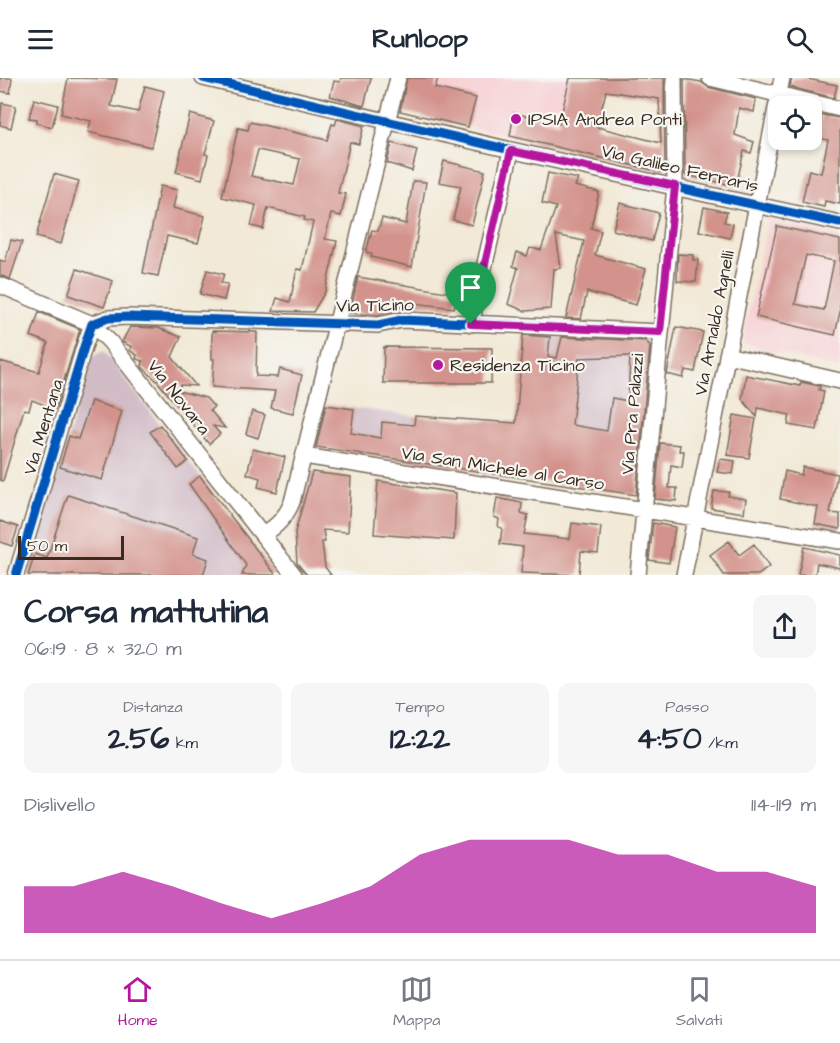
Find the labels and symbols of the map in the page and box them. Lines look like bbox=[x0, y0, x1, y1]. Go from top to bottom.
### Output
place label: IPSIA Andrea Ponti bbox=[528, 107, 682, 132]
marker: IPSIA Andrea Ponti bbox=[509, 112, 523, 126]
street label: Via Galileo Ferraris bbox=[599, 138, 761, 199]
street label: Via Arnaldo Agnelli bbox=[688, 248, 742, 398]
pin bbox=[445, 262, 496, 324]
street label: Via Ticino bbox=[336, 292, 414, 319]
street label: Via Pra Palazzi bbox=[615, 352, 650, 476]
place label: Residenza Ticino bbox=[450, 353, 585, 378]
street label: Via Novara bbox=[141, 354, 216, 440]
marker: Residenza Ticino bbox=[431, 358, 445, 372]
street label: Via Mentana bbox=[17, 376, 70, 478]
street label: Via San Michele al Carso bbox=[400, 440, 606, 497]
scale bar bbox=[18, 533, 124, 561]

